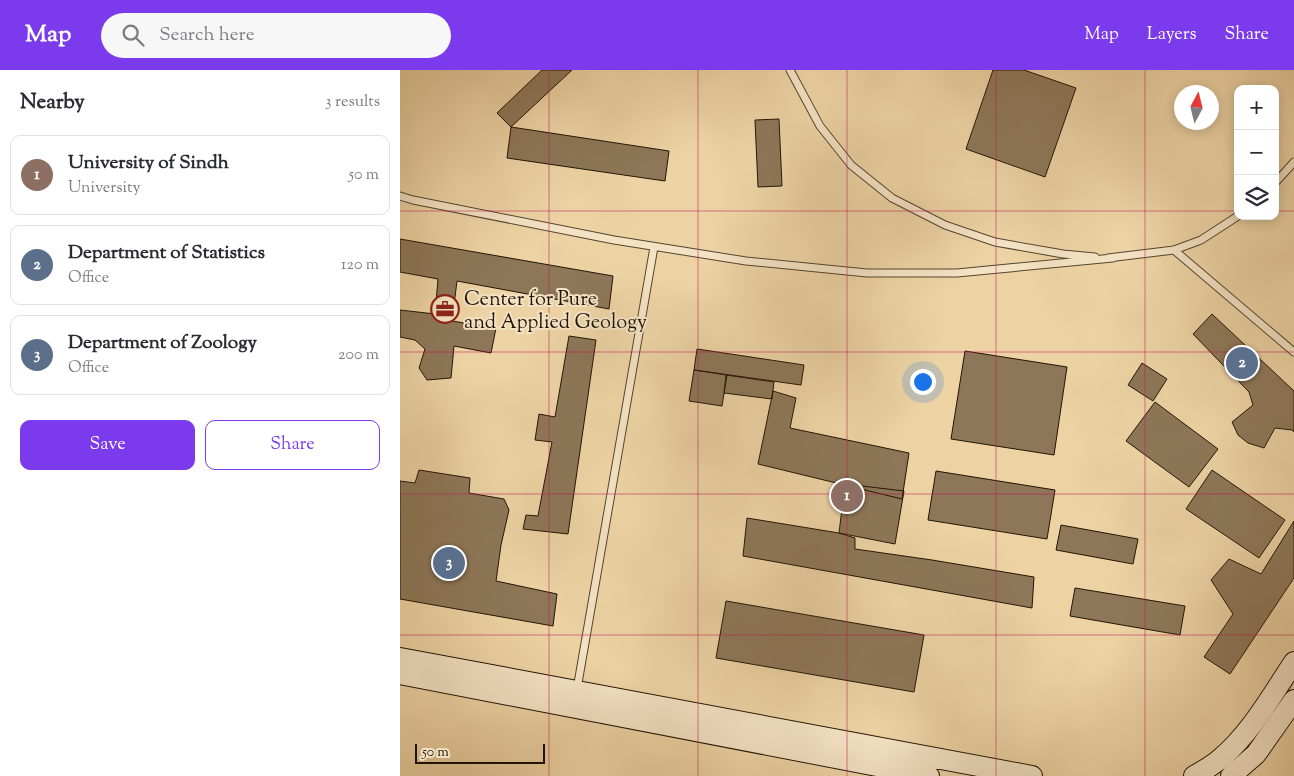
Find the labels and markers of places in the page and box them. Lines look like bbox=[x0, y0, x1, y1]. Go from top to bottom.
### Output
place label: Center for Pure and Applied Geology bbox=[464, 286, 647, 338]
office icon: Center for Pure and Applied Geology bbox=[430, 294, 460, 324]
pin: 2 bbox=[1226, 344, 1258, 382]
pin: 1 bbox=[831, 477, 863, 515]
pin: 3 bbox=[433, 544, 465, 582]

